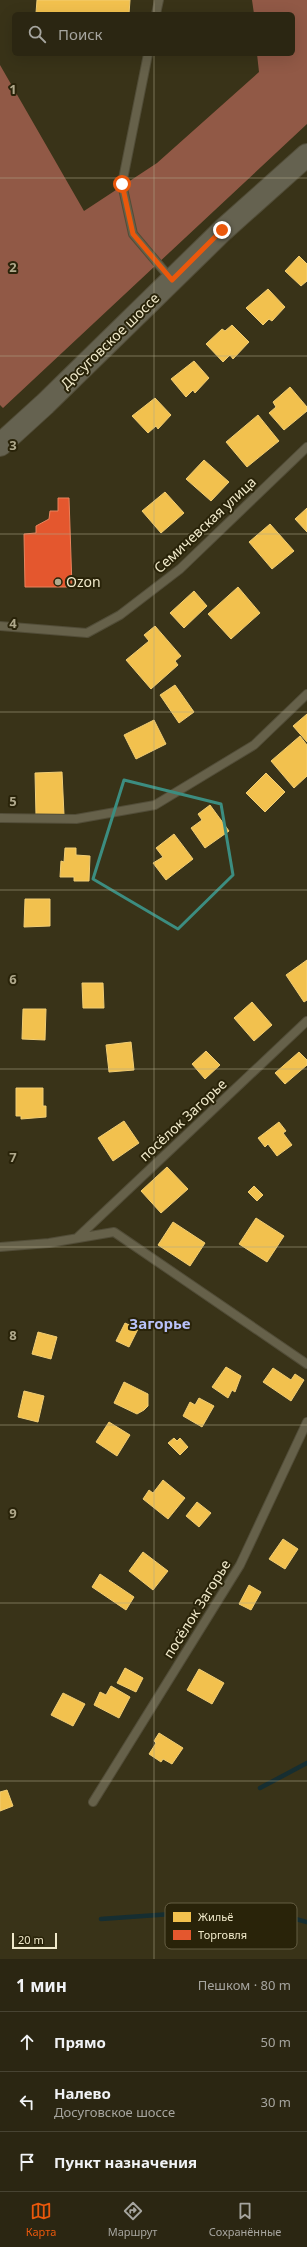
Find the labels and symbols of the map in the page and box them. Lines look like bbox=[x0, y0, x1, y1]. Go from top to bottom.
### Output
text: 1 bbox=[9, 80, 17, 98]
route start bbox=[113, 175, 131, 193]
route end bbox=[213, 221, 231, 239]
text: 2 bbox=[9, 258, 17, 276]
street label: Досуговское шоссе bbox=[56, 288, 163, 393]
text: 3 bbox=[9, 436, 17, 454]
street label: Семичевская улица bbox=[149, 472, 260, 577]
place label: Ozon bbox=[66, 572, 101, 591]
marker: Ozon bbox=[53, 577, 63, 587]
text: 4 bbox=[9, 614, 17, 632]
text: 5 bbox=[9, 792, 17, 810]
text: 6 bbox=[9, 970, 17, 988]
street label: посёлок Загорье bbox=[135, 1074, 231, 1165]
text: 7 bbox=[9, 1148, 17, 1166]
district label: Загорье bbox=[129, 1313, 191, 1333]
text: 8 bbox=[9, 1326, 17, 1344]
text: 9 bbox=[9, 1504, 17, 1522]
street label: посёлок Загорье bbox=[159, 1556, 235, 1662]
legend bbox=[165, 1903, 297, 1949]
text: Жильё bbox=[198, 1909, 233, 1924]
text: Торговля bbox=[198, 1927, 247, 1942]
scale bar bbox=[12, 1931, 57, 1950]

